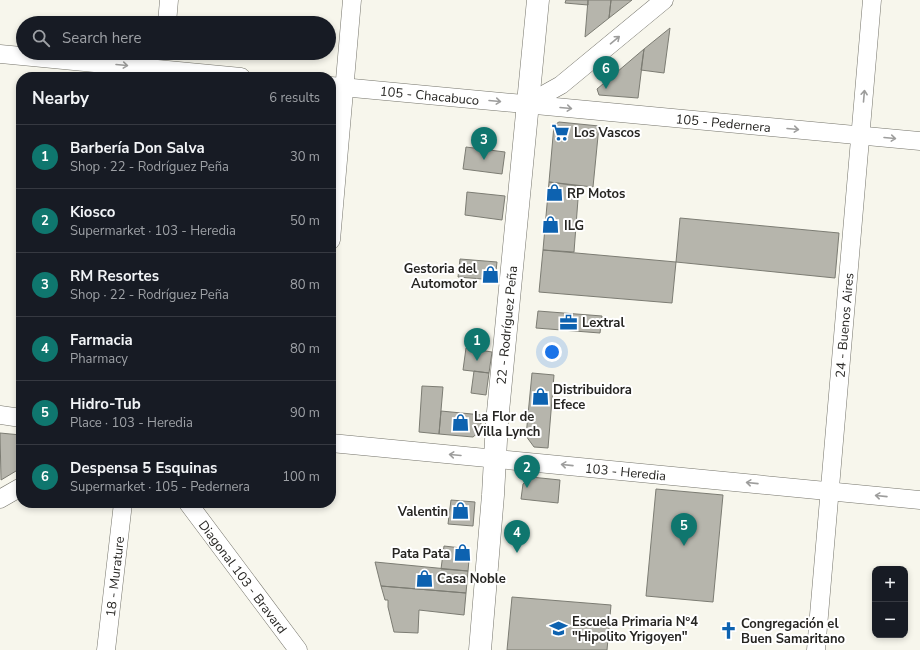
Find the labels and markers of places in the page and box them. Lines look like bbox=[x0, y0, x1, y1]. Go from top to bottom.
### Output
pin: 6 bbox=[593, 56, 619, 89]
supermarket icon: Los Vascos bbox=[551, 122, 571, 142]
place label: Los Vascos bbox=[574, 124, 640, 142]
pin: 3 bbox=[471, 127, 497, 160]
shop icon: RP Motos bbox=[544, 183, 564, 203]
place label: RP Motos bbox=[567, 185, 625, 203]
shop icon: ILG bbox=[541, 215, 561, 235]
place label: ILG bbox=[564, 217, 584, 235]
place label: Gestoria del Automotor bbox=[404, 260, 478, 293]
shop icon: Gestoria del Automotor bbox=[480, 265, 500, 285]
office icon: Lextral bbox=[559, 312, 579, 332]
place label: Lextral bbox=[582, 314, 625, 332]
pin: 1 bbox=[464, 328, 490, 361]
place label: Distribuidora Efece bbox=[553, 381, 632, 414]
shop icon: Distribuidora Efece bbox=[530, 386, 550, 406]
place label: La Flor de Villa Lynch bbox=[473, 408, 540, 441]
shop icon: La Flor de Villa Lynch bbox=[451, 413, 471, 433]
pin: 2 bbox=[514, 455, 540, 488]
shop icon: Valentin bbox=[451, 501, 471, 521]
place label: Valentin bbox=[397, 503, 448, 521]
pin: 5 bbox=[671, 513, 697, 546]
pin: 4 bbox=[504, 520, 530, 553]
shop icon: Pata Pata bbox=[453, 543, 473, 563]
place label: Pata Pata bbox=[392, 545, 450, 563]
shop icon: Casa Noble bbox=[414, 568, 434, 588]
place label: Casa Noble bbox=[437, 570, 506, 588]
place label: Escuela Primaria Nº4 "Hipolito Yrigoyen" bbox=[572, 613, 698, 646]
place label: Congregación el Buen Samaritano bbox=[741, 615, 845, 648]
school or university icon: Escuela Primaria Nº4 "Hipolito Yrigoyen" bbox=[549, 618, 569, 638]
church icon: Congregación el Buen Samaritano bbox=[718, 620, 738, 640]

